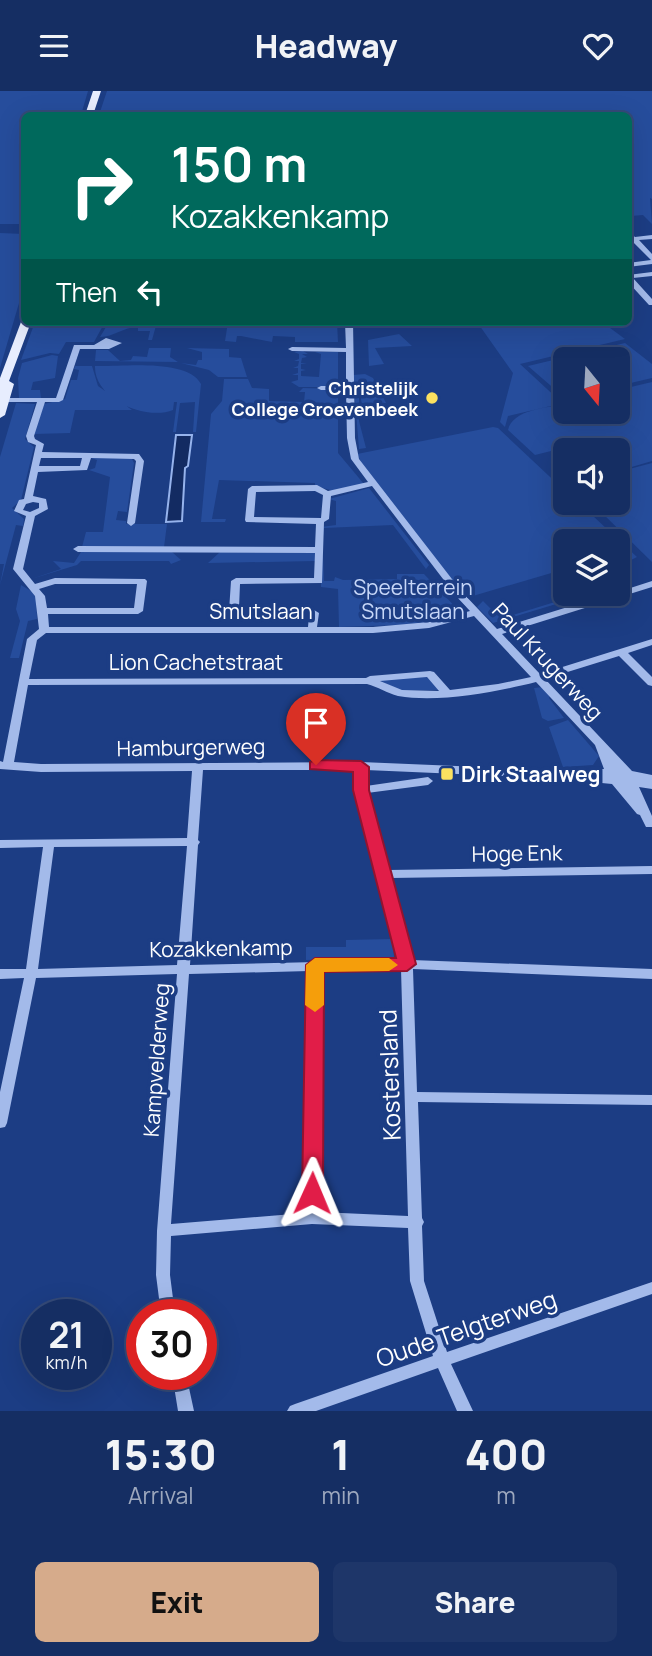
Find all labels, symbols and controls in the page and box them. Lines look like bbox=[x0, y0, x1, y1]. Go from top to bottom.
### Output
text: Headway bbox=[255, 24, 397, 68]
icon: menu bbox=[35, 27, 73, 65]
icon: heart bbox=[579, 27, 617, 65]
text: 150 m bbox=[171, 130, 307, 197]
icon: right bbox=[56, 140, 147, 231]
text: Kozakkenkamp bbox=[171, 194, 389, 238]
icon: left bbox=[131, 273, 169, 311]
text: Then bbox=[56, 274, 117, 310]
north arrow bbox=[553, 347, 630, 423]
map controls bbox=[553, 347, 630, 606]
place label: Christelijk College Groevenbeek bbox=[231, 376, 419, 421]
marker: Christelijk College Groevenbeek bbox=[424, 390, 440, 406]
button: sound bbox=[553, 438, 630, 515]
button: layers bbox=[553, 529, 630, 606]
park label: Speelterrein Smutslaan bbox=[353, 573, 473, 625]
street label: Paul Krugerweg bbox=[486, 596, 610, 726]
street label: Smutslaan bbox=[209, 597, 313, 625]
street label: Lion Cachetstraat bbox=[109, 648, 283, 676]
pin bbox=[286, 693, 346, 765]
icon: arrive bbox=[297, 704, 335, 742]
street label: Hamburgerweg bbox=[116, 732, 266, 762]
place label: Dirk Staalweg bbox=[461, 760, 600, 788]
marker: Dirk Staalweg bbox=[439, 766, 455, 782]
street label: Hoge Enk bbox=[471, 838, 563, 868]
street label: Kozakkenkamp bbox=[149, 933, 293, 963]
street label: Kampvelderweg bbox=[137, 982, 175, 1138]
street label: Kostersland bbox=[370, 1009, 408, 1141]
position arrow bbox=[275, 1156, 349, 1230]
street label: Oude Telgterweg bbox=[371, 1282, 561, 1374]
speed limit sign: 30 bbox=[126, 1299, 217, 1390]
text: 21 bbox=[48, 1311, 85, 1359]
text: km/h bbox=[46, 1350, 87, 1374]
text: 15:30 bbox=[105, 1425, 217, 1483]
text: 1 bbox=[331, 1425, 350, 1483]
text: 400 bbox=[465, 1425, 547, 1483]
text: Arrival bbox=[128, 1479, 194, 1511]
text: min bbox=[321, 1479, 360, 1511]
text: m bbox=[496, 1479, 516, 1511]
button: Exit bbox=[35, 1562, 319, 1642]
button: Share bbox=[333, 1562, 617, 1642]

